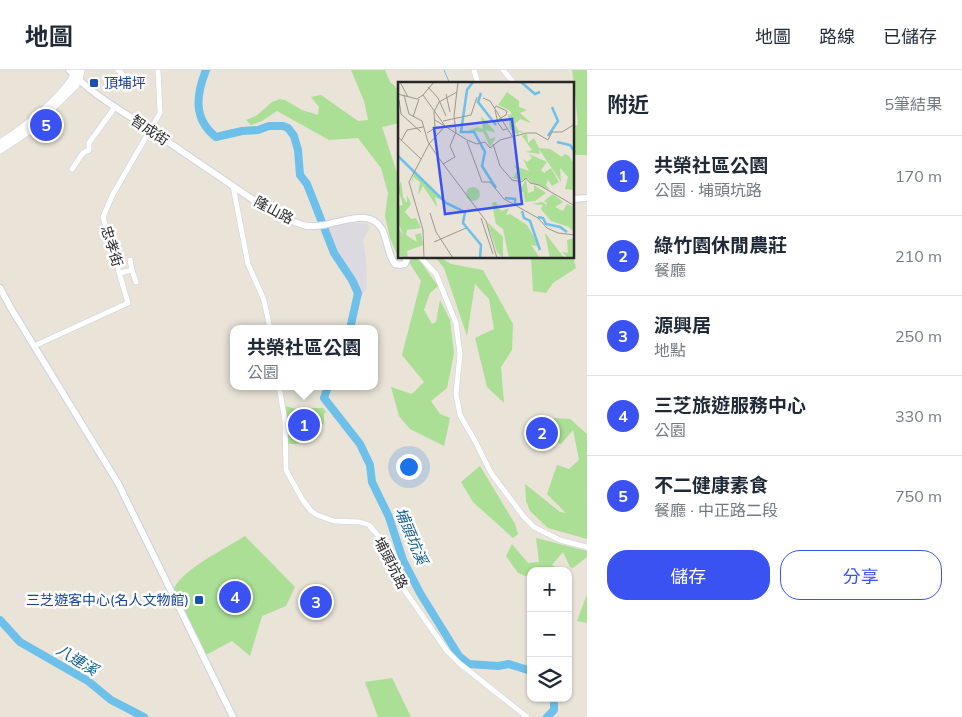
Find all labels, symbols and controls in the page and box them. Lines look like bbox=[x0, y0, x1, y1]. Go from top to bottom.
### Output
text: 地圖 bbox=[25, 21, 73, 51]
text: 地圖 bbox=[755, 25, 791, 48]
text: 路線 bbox=[819, 25, 855, 48]
text: 已儲存 bbox=[883, 25, 937, 48]
place label: 頂埔坪 bbox=[104, 74, 146, 92]
marker: 頂埔坪 bbox=[88, 77, 100, 89]
inset map bbox=[398, 82, 574, 259]
text: 附近 bbox=[607, 91, 649, 117]
text: 5筆結果 bbox=[884, 94, 942, 114]
pin: 5 bbox=[30, 106, 62, 144]
street label: 智成街 bbox=[128, 111, 172, 149]
text: 共榮社區公園 bbox=[654, 153, 768, 177]
text: 1 bbox=[618, 166, 628, 186]
text: 170 m bbox=[895, 166, 942, 186]
text: 公園 · 埔頭坑路 bbox=[654, 180, 762, 200]
street label: 隆山路 bbox=[251, 192, 297, 228]
street label: 忠孝街 bbox=[97, 223, 127, 269]
text: 綠竹園休閒農莊 bbox=[654, 233, 787, 257]
text: 2 bbox=[618, 246, 628, 266]
text: 210 m bbox=[895, 246, 942, 266]
text: 餐廳 bbox=[654, 260, 686, 280]
text: 源興居 bbox=[654, 313, 711, 337]
popup bbox=[230, 325, 378, 390]
text: 3 bbox=[618, 326, 628, 346]
text: 250 m bbox=[895, 326, 942, 346]
text: 共榮社區公園 bbox=[247, 335, 361, 359]
text: 地點 bbox=[654, 340, 686, 360]
text: 公園 bbox=[247, 362, 279, 382]
text: 三芝旅遊服務中心 bbox=[654, 393, 806, 417]
pin: 1 bbox=[288, 406, 320, 444]
text: 4 bbox=[618, 406, 628, 426]
text: 330 m bbox=[895, 406, 942, 426]
pin: 2 bbox=[526, 414, 558, 452]
text: 公園 bbox=[654, 420, 686, 440]
your location bbox=[396, 454, 422, 480]
text: 不二健康素食 bbox=[654, 473, 768, 497]
text: 5 bbox=[618, 486, 628, 506]
text: 750 m bbox=[895, 486, 942, 506]
text: 餐廳 · 中正路二段 bbox=[654, 500, 778, 520]
water label: 埔頭坑溪 bbox=[391, 504, 433, 569]
street label: 埔頭坑路 bbox=[370, 534, 412, 592]
button: 儲存 bbox=[607, 550, 770, 600]
button: 分享 bbox=[780, 550, 942, 600]
map controls bbox=[527, 567, 572, 702]
button: + bbox=[527, 567, 572, 612]
pin: 4 bbox=[219, 578, 251, 616]
pin: 3 bbox=[300, 583, 332, 621]
place label: 三芝遊客中心(名人文物館) bbox=[26, 591, 189, 609]
marker: 三芝遊客中心(名人文物館) bbox=[193, 594, 205, 606]
button: − bbox=[527, 612, 572, 657]
water label: 八連溪 bbox=[53, 640, 103, 680]
button: layers bbox=[527, 657, 572, 702]

